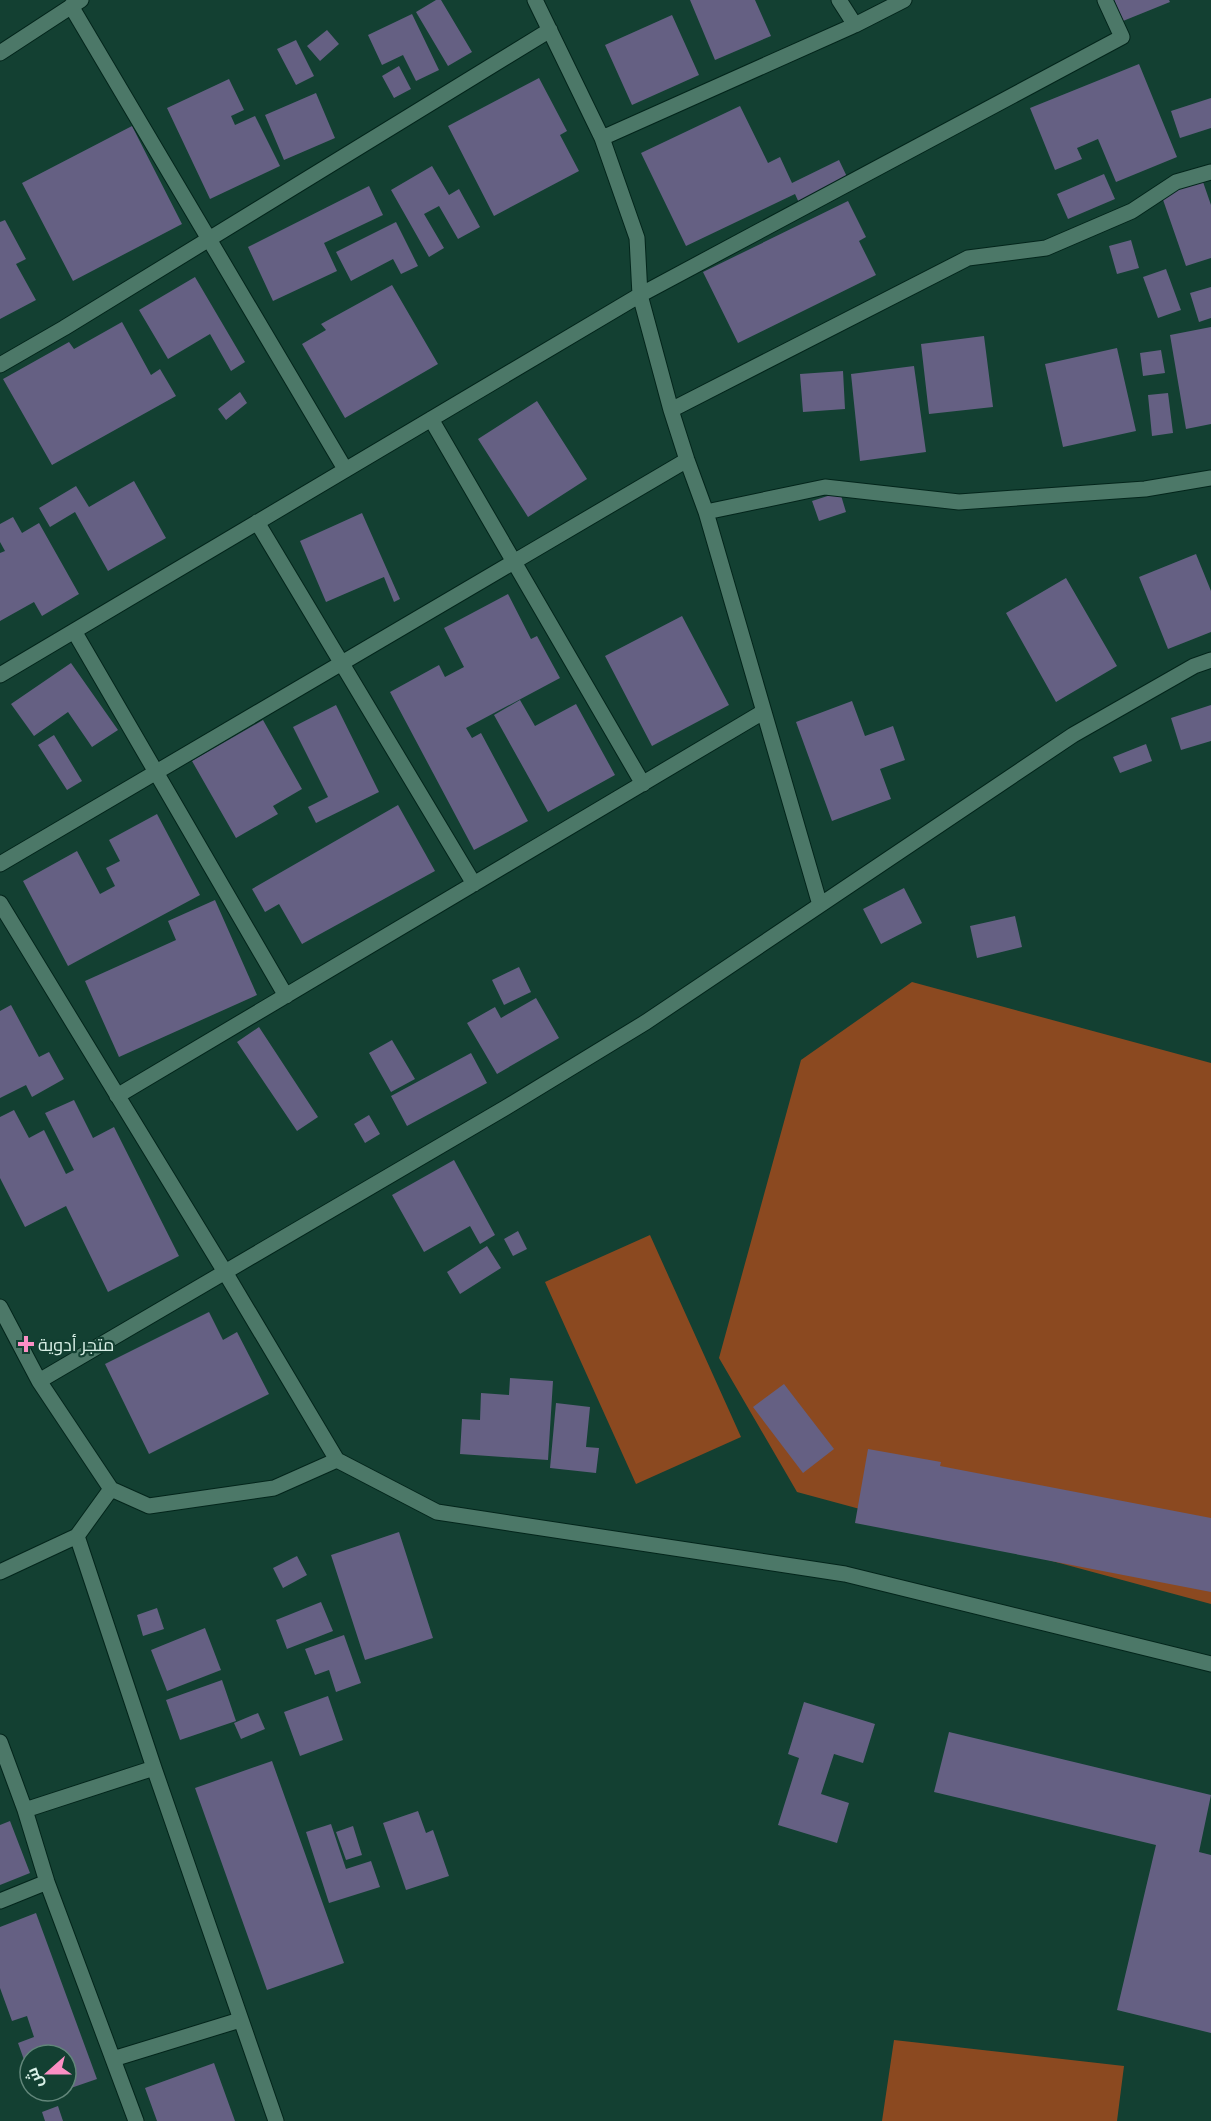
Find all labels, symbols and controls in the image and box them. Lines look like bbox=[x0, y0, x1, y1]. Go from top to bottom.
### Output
place label: متجر أدوية bbox=[38, 1332, 114, 1356]
marker: متجر أدوية bbox=[19, 1337, 33, 1351]
north arrow bbox=[18, 2043, 78, 2103]
text: ش bbox=[20, 2065, 48, 2092]

